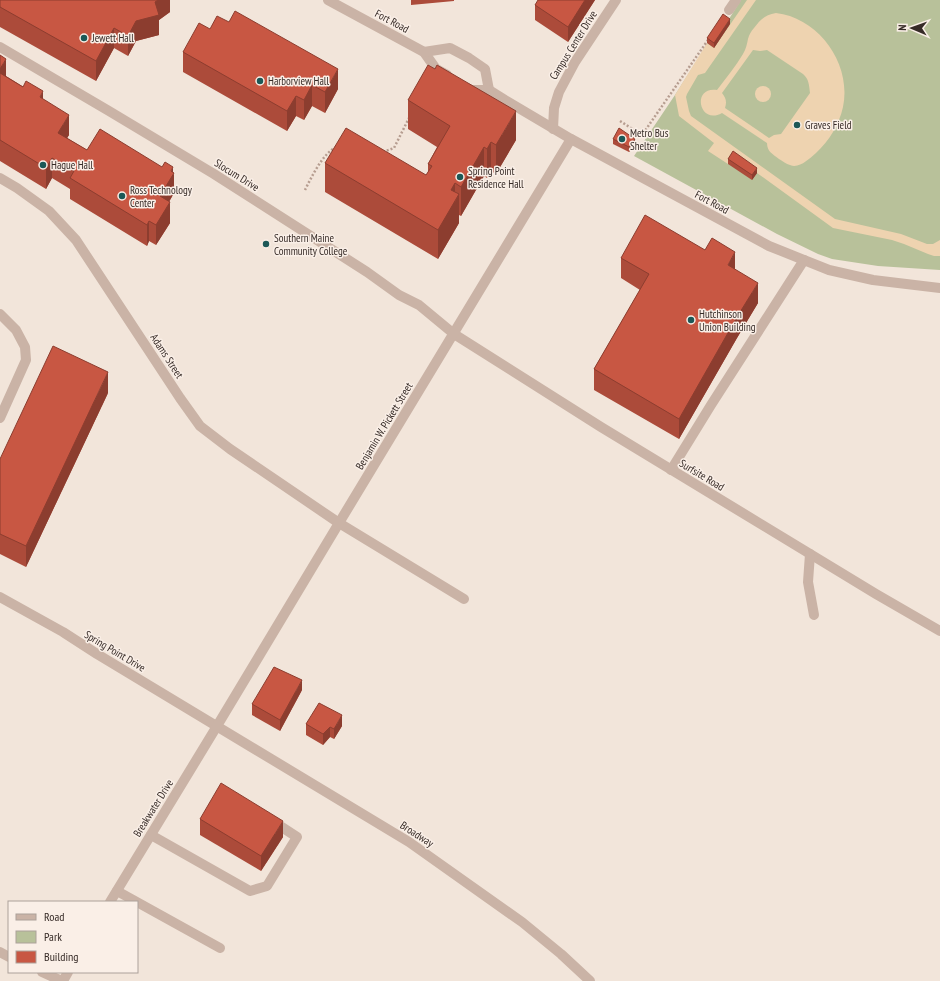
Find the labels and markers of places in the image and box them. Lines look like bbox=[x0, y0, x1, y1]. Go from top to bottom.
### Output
place label: Jewett Hall bbox=[91, 31, 134, 45]
marker: Jewett Hall bbox=[79, 33, 89, 43]
place label: Harborview Hall bbox=[268, 74, 329, 88]
marker: Harborview Hall bbox=[255, 76, 265, 86]
place label: Graves Field bbox=[805, 118, 852, 132]
marker: Graves Field bbox=[792, 120, 802, 130]
place label: Metro Bus Shelter bbox=[630, 126, 669, 153]
marker: Metro Bus Shelter bbox=[617, 134, 627, 144]
place label: Hague Hall bbox=[51, 158, 94, 172]
marker: Hague Hall bbox=[38, 160, 48, 170]
place label: Spring Point Residence Hall bbox=[468, 164, 524, 191]
marker: Spring Point Residence Hall bbox=[455, 172, 465, 182]
place label: Ross Technology Center bbox=[130, 183, 193, 210]
marker: Ross Technology Center bbox=[117, 191, 127, 201]
place label: Southern Maine Community College bbox=[274, 231, 348, 258]
marker: Southern Maine Community College bbox=[261, 239, 271, 249]
place label: Hutchinson Union Building bbox=[699, 307, 756, 334]
marker: Hutchinson Union Building bbox=[686, 315, 696, 325]

